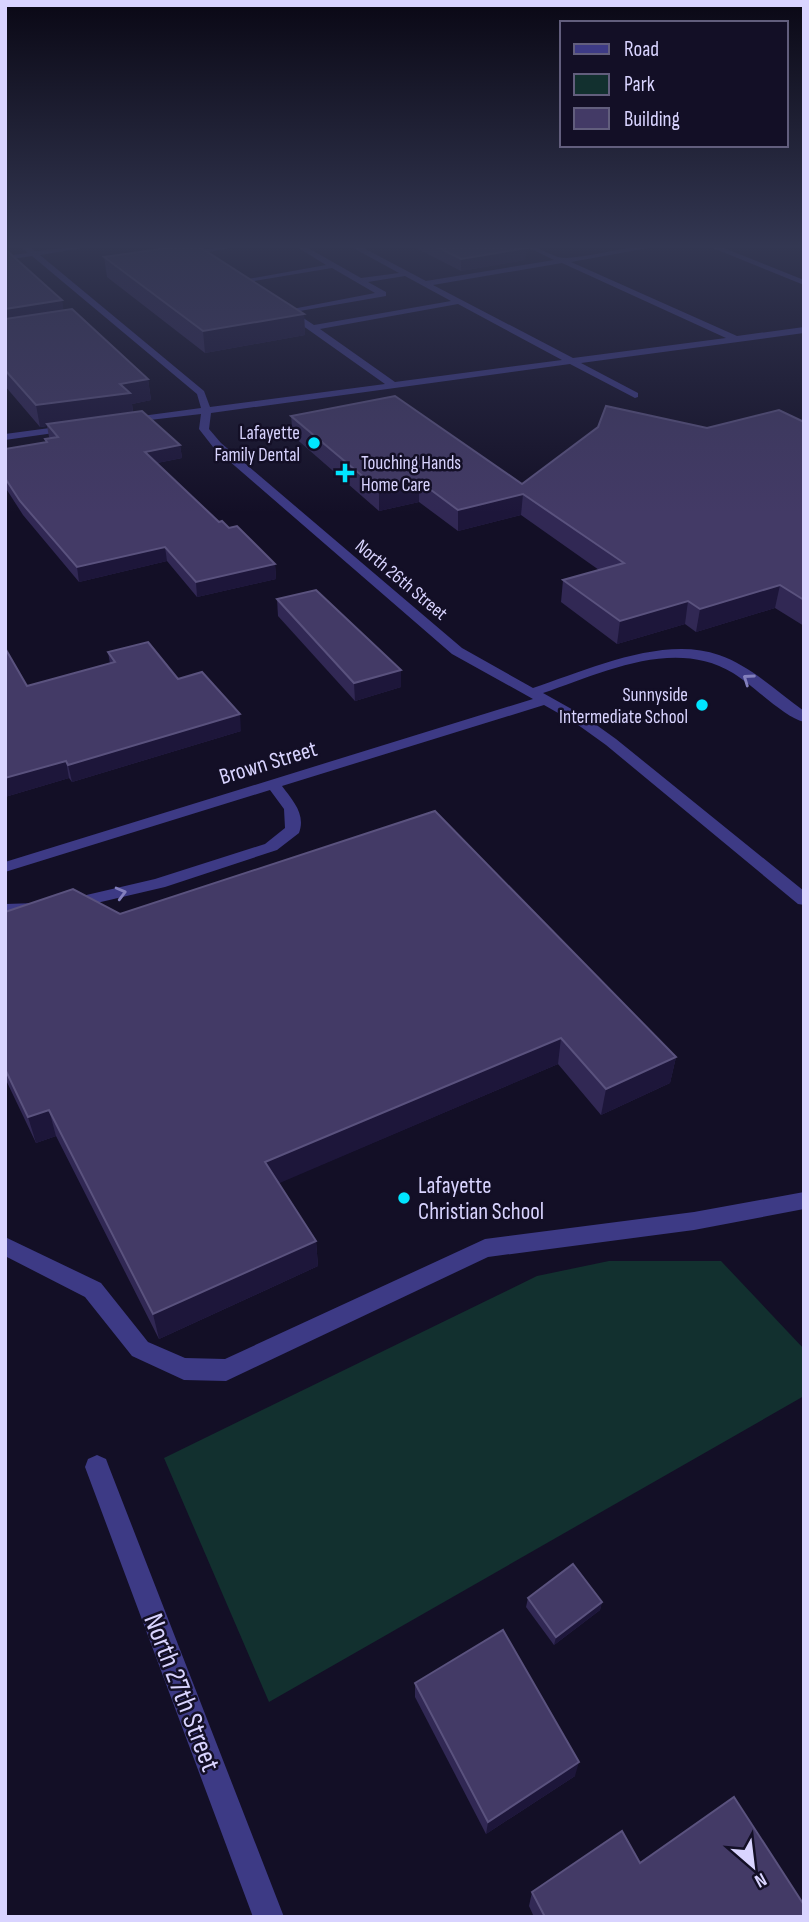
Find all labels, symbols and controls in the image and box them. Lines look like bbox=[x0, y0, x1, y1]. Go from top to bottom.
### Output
legend bbox=[560, 21, 788, 147]
text: Road bbox=[624, 37, 659, 62]
text: Park bbox=[624, 72, 655, 97]
text: Building bbox=[624, 107, 680, 132]
place label: Lafayette Family Dental bbox=[214, 422, 300, 467]
marker: Lafayette Family Dental bbox=[306, 435, 322, 451]
place label: Touching Hands Home Care bbox=[361, 452, 461, 497]
marker: Touching Hands Home Care bbox=[335, 463, 355, 483]
street label: North 26th Street bbox=[350, 535, 452, 626]
one-way arrow bbox=[743, 674, 756, 687]
place label: Sunnyside Intermediate School bbox=[559, 684, 688, 729]
marker: Sunnyside Intermediate School bbox=[694, 697, 710, 713]
street label: Brown Street bbox=[216, 735, 321, 791]
one-way arrow bbox=[115, 887, 127, 901]
place label: Lafayette Christian School bbox=[418, 1172, 544, 1226]
marker: Lafayette Christian School bbox=[396, 1190, 412, 1206]
street label: North 27th Street bbox=[136, 1609, 227, 1776]
north arrow bbox=[718, 1831, 788, 1901]
text: N bbox=[750, 1867, 770, 1892]

